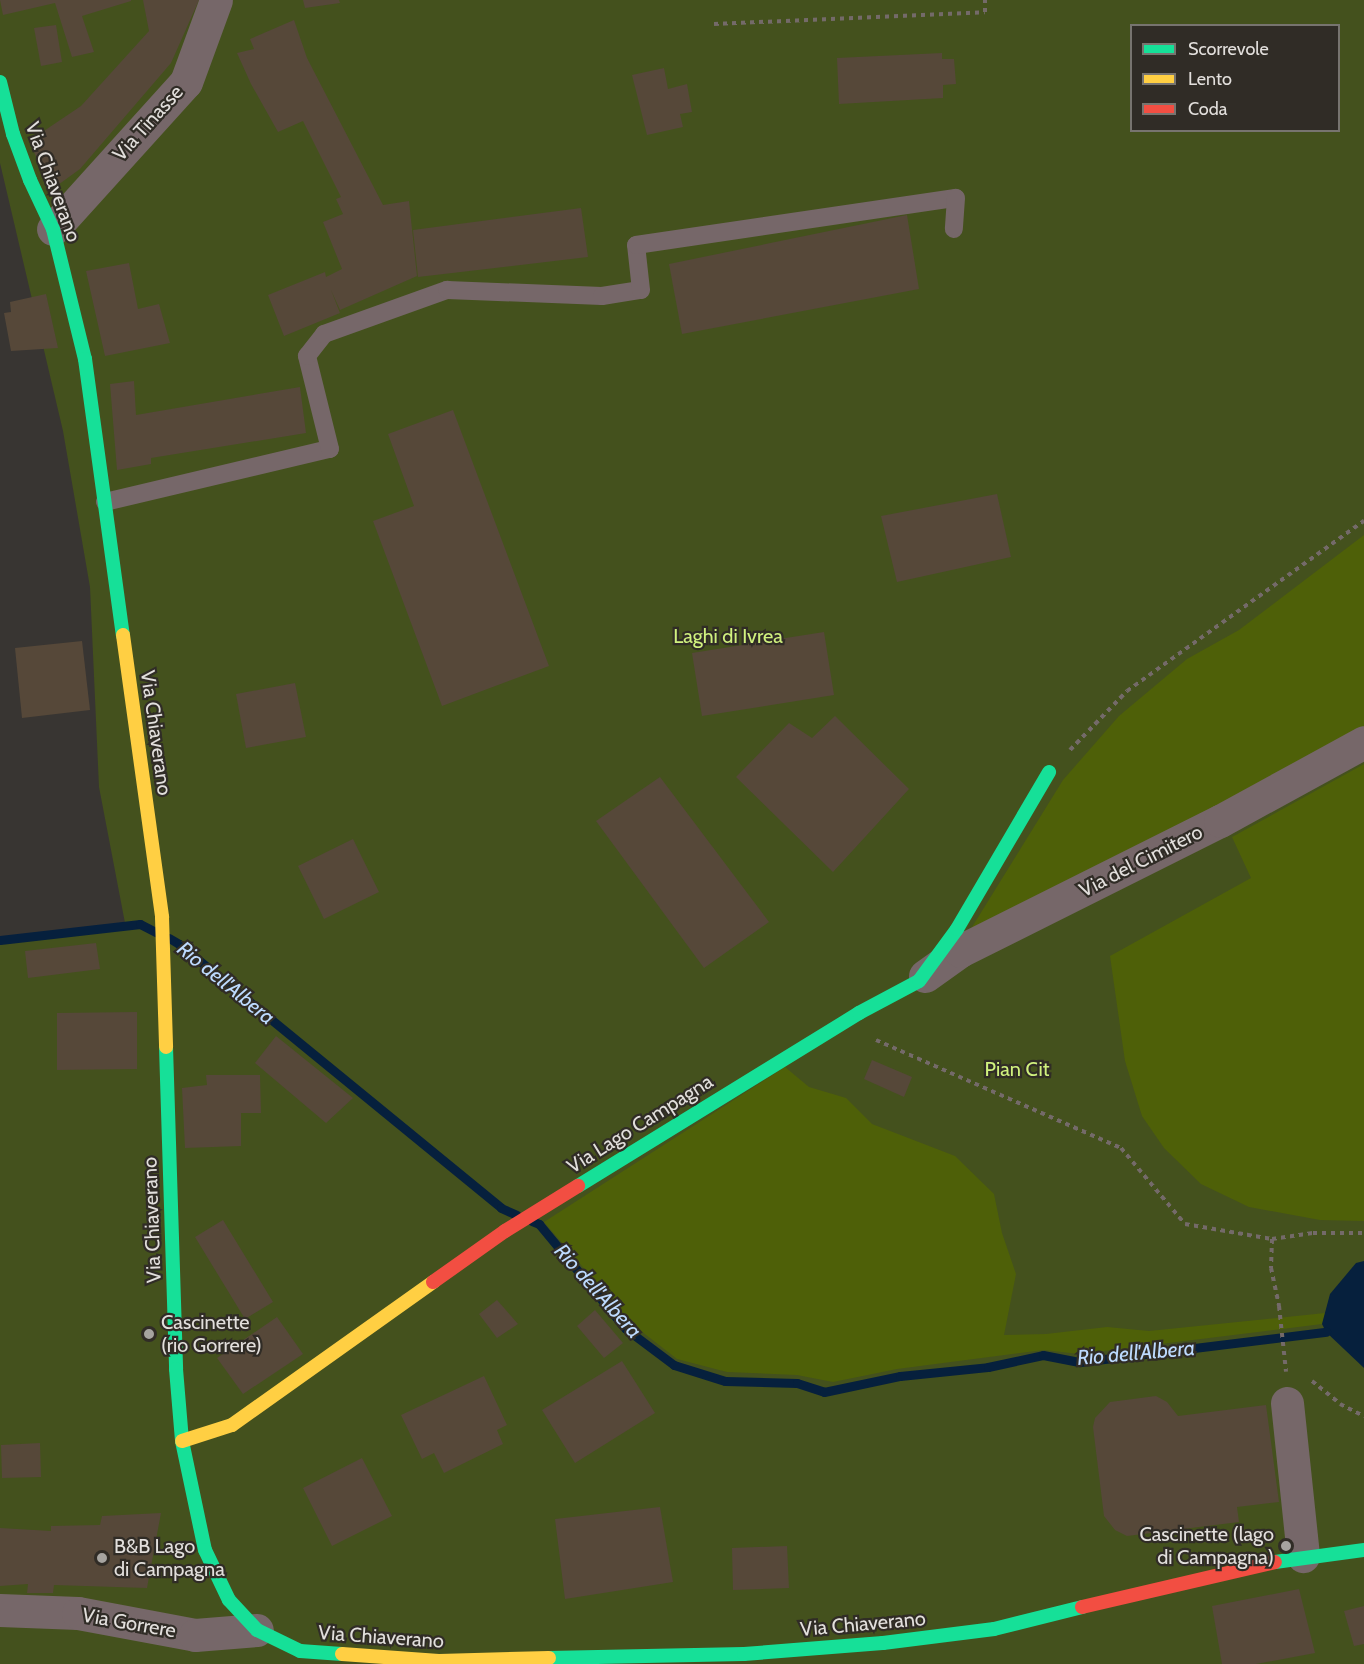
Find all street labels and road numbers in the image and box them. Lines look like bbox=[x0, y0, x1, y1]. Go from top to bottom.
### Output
street label: Via Tinasse bbox=[108, 80, 188, 166]
street label: Via Chiaverano bbox=[20, 119, 86, 245]
street label: Via Chiaverano bbox=[135, 669, 177, 797]
street label: Via del Cimitero bbox=[1075, 820, 1207, 902]
street label: Via Lago Campagna bbox=[563, 1069, 717, 1179]
street label: Via Chiaverano bbox=[138, 1157, 166, 1283]
street label: Via Gorrere bbox=[80, 1603, 178, 1643]
street label: Via Chiaverano bbox=[799, 1607, 927, 1641]
street label: Via Chiaverano bbox=[317, 1621, 445, 1653]

